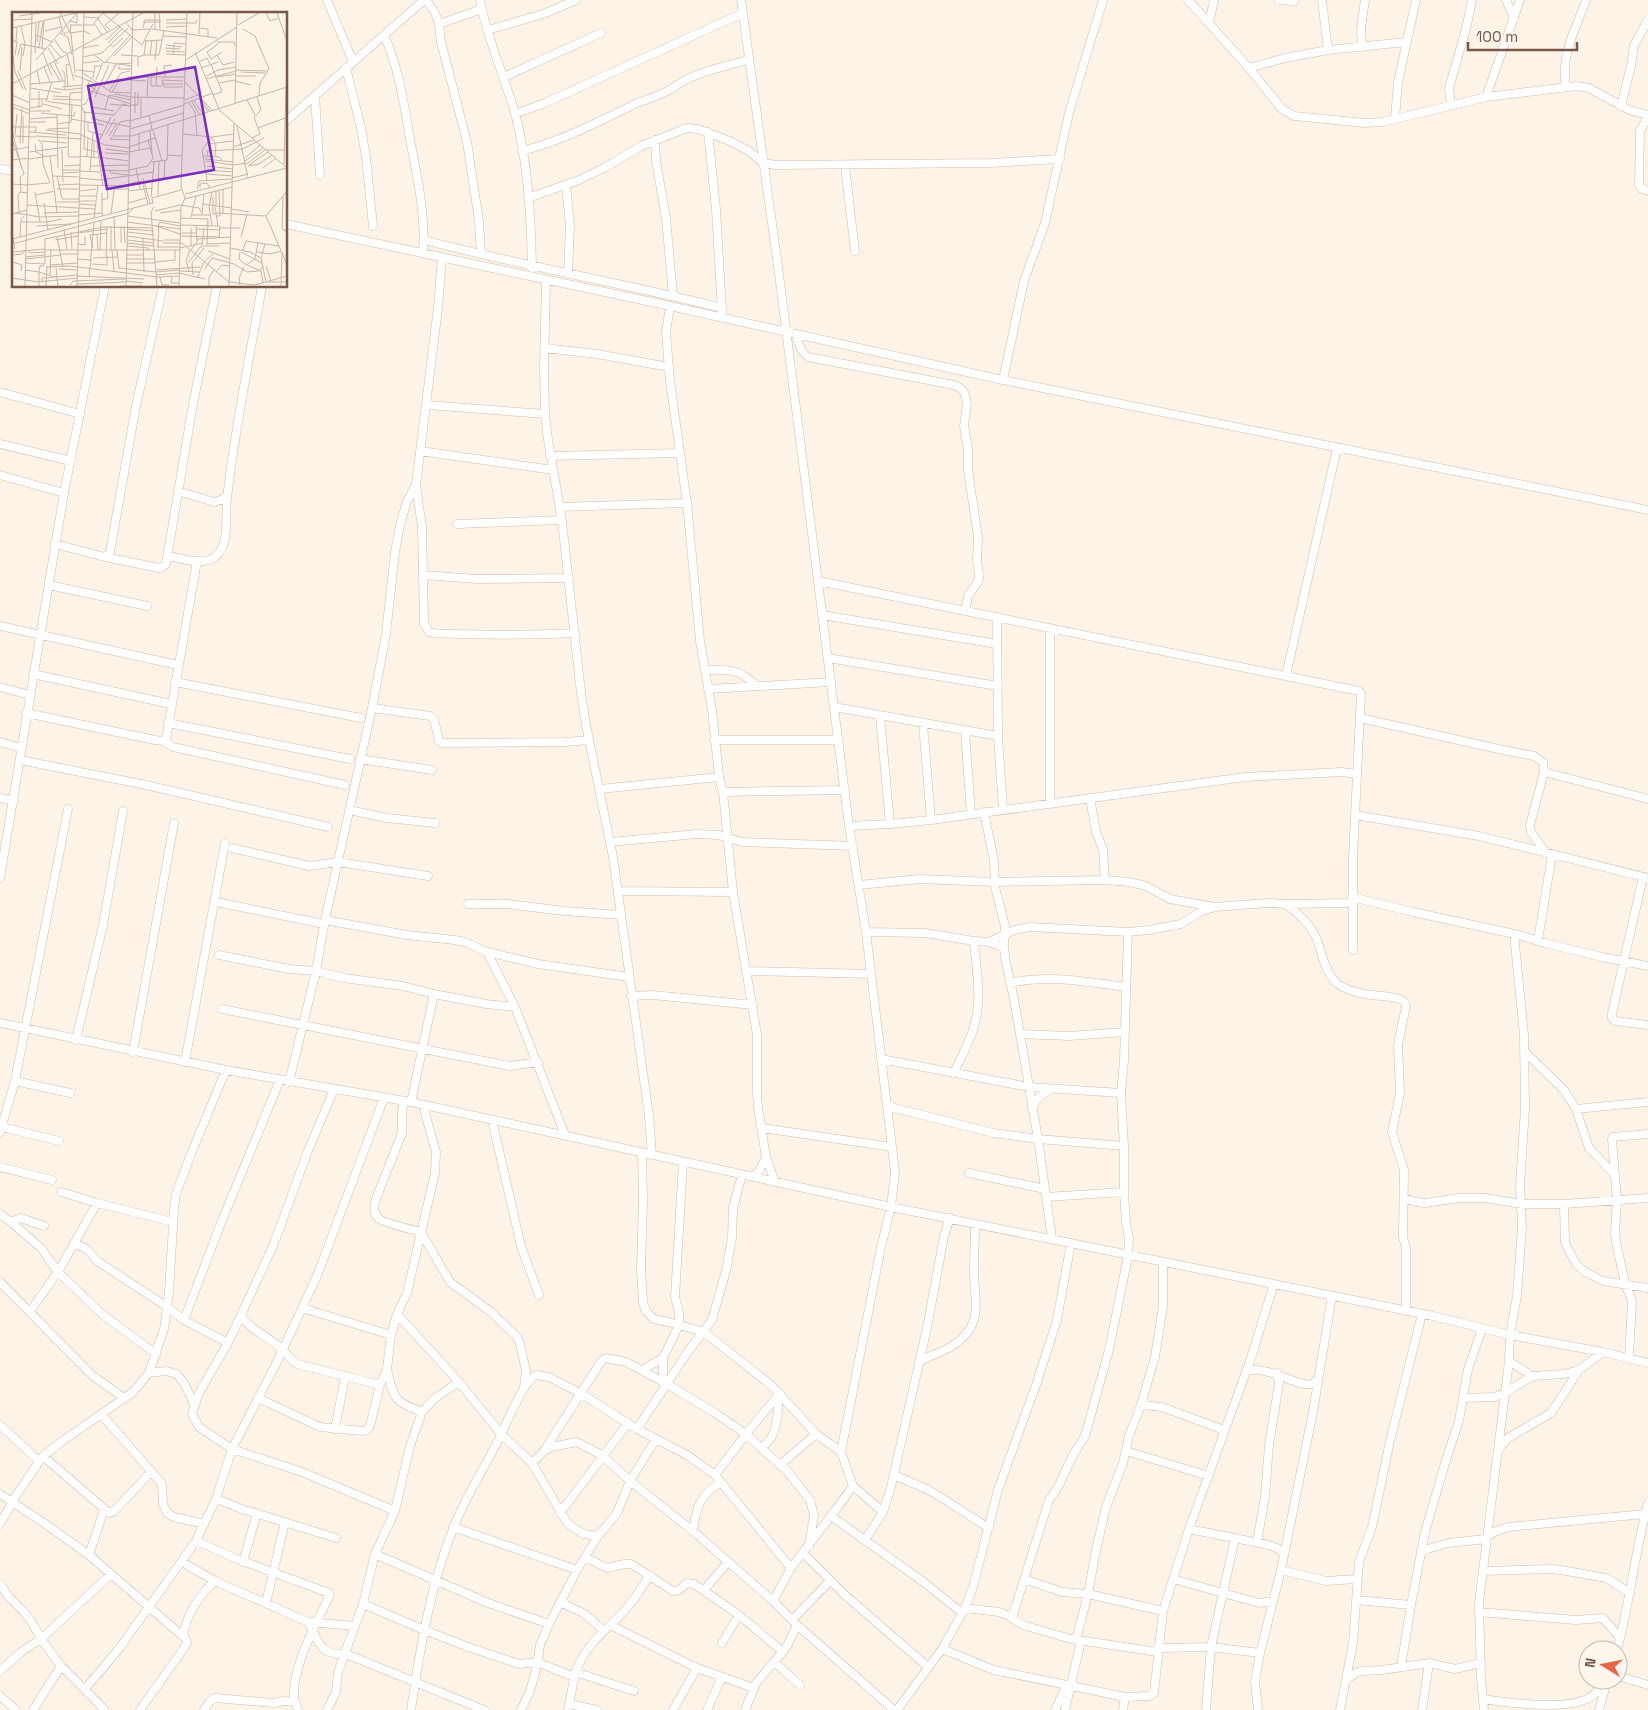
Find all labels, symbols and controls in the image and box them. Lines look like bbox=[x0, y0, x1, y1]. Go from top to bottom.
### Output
inset map bbox=[12, 12, 288, 288]
scale bar bbox=[1468, 20, 1577, 52]
text: 100 m bbox=[1476, 27, 1518, 46]
north arrow bbox=[1578, 1640, 1628, 1690]
text: N bbox=[1581, 1657, 1600, 1669]

